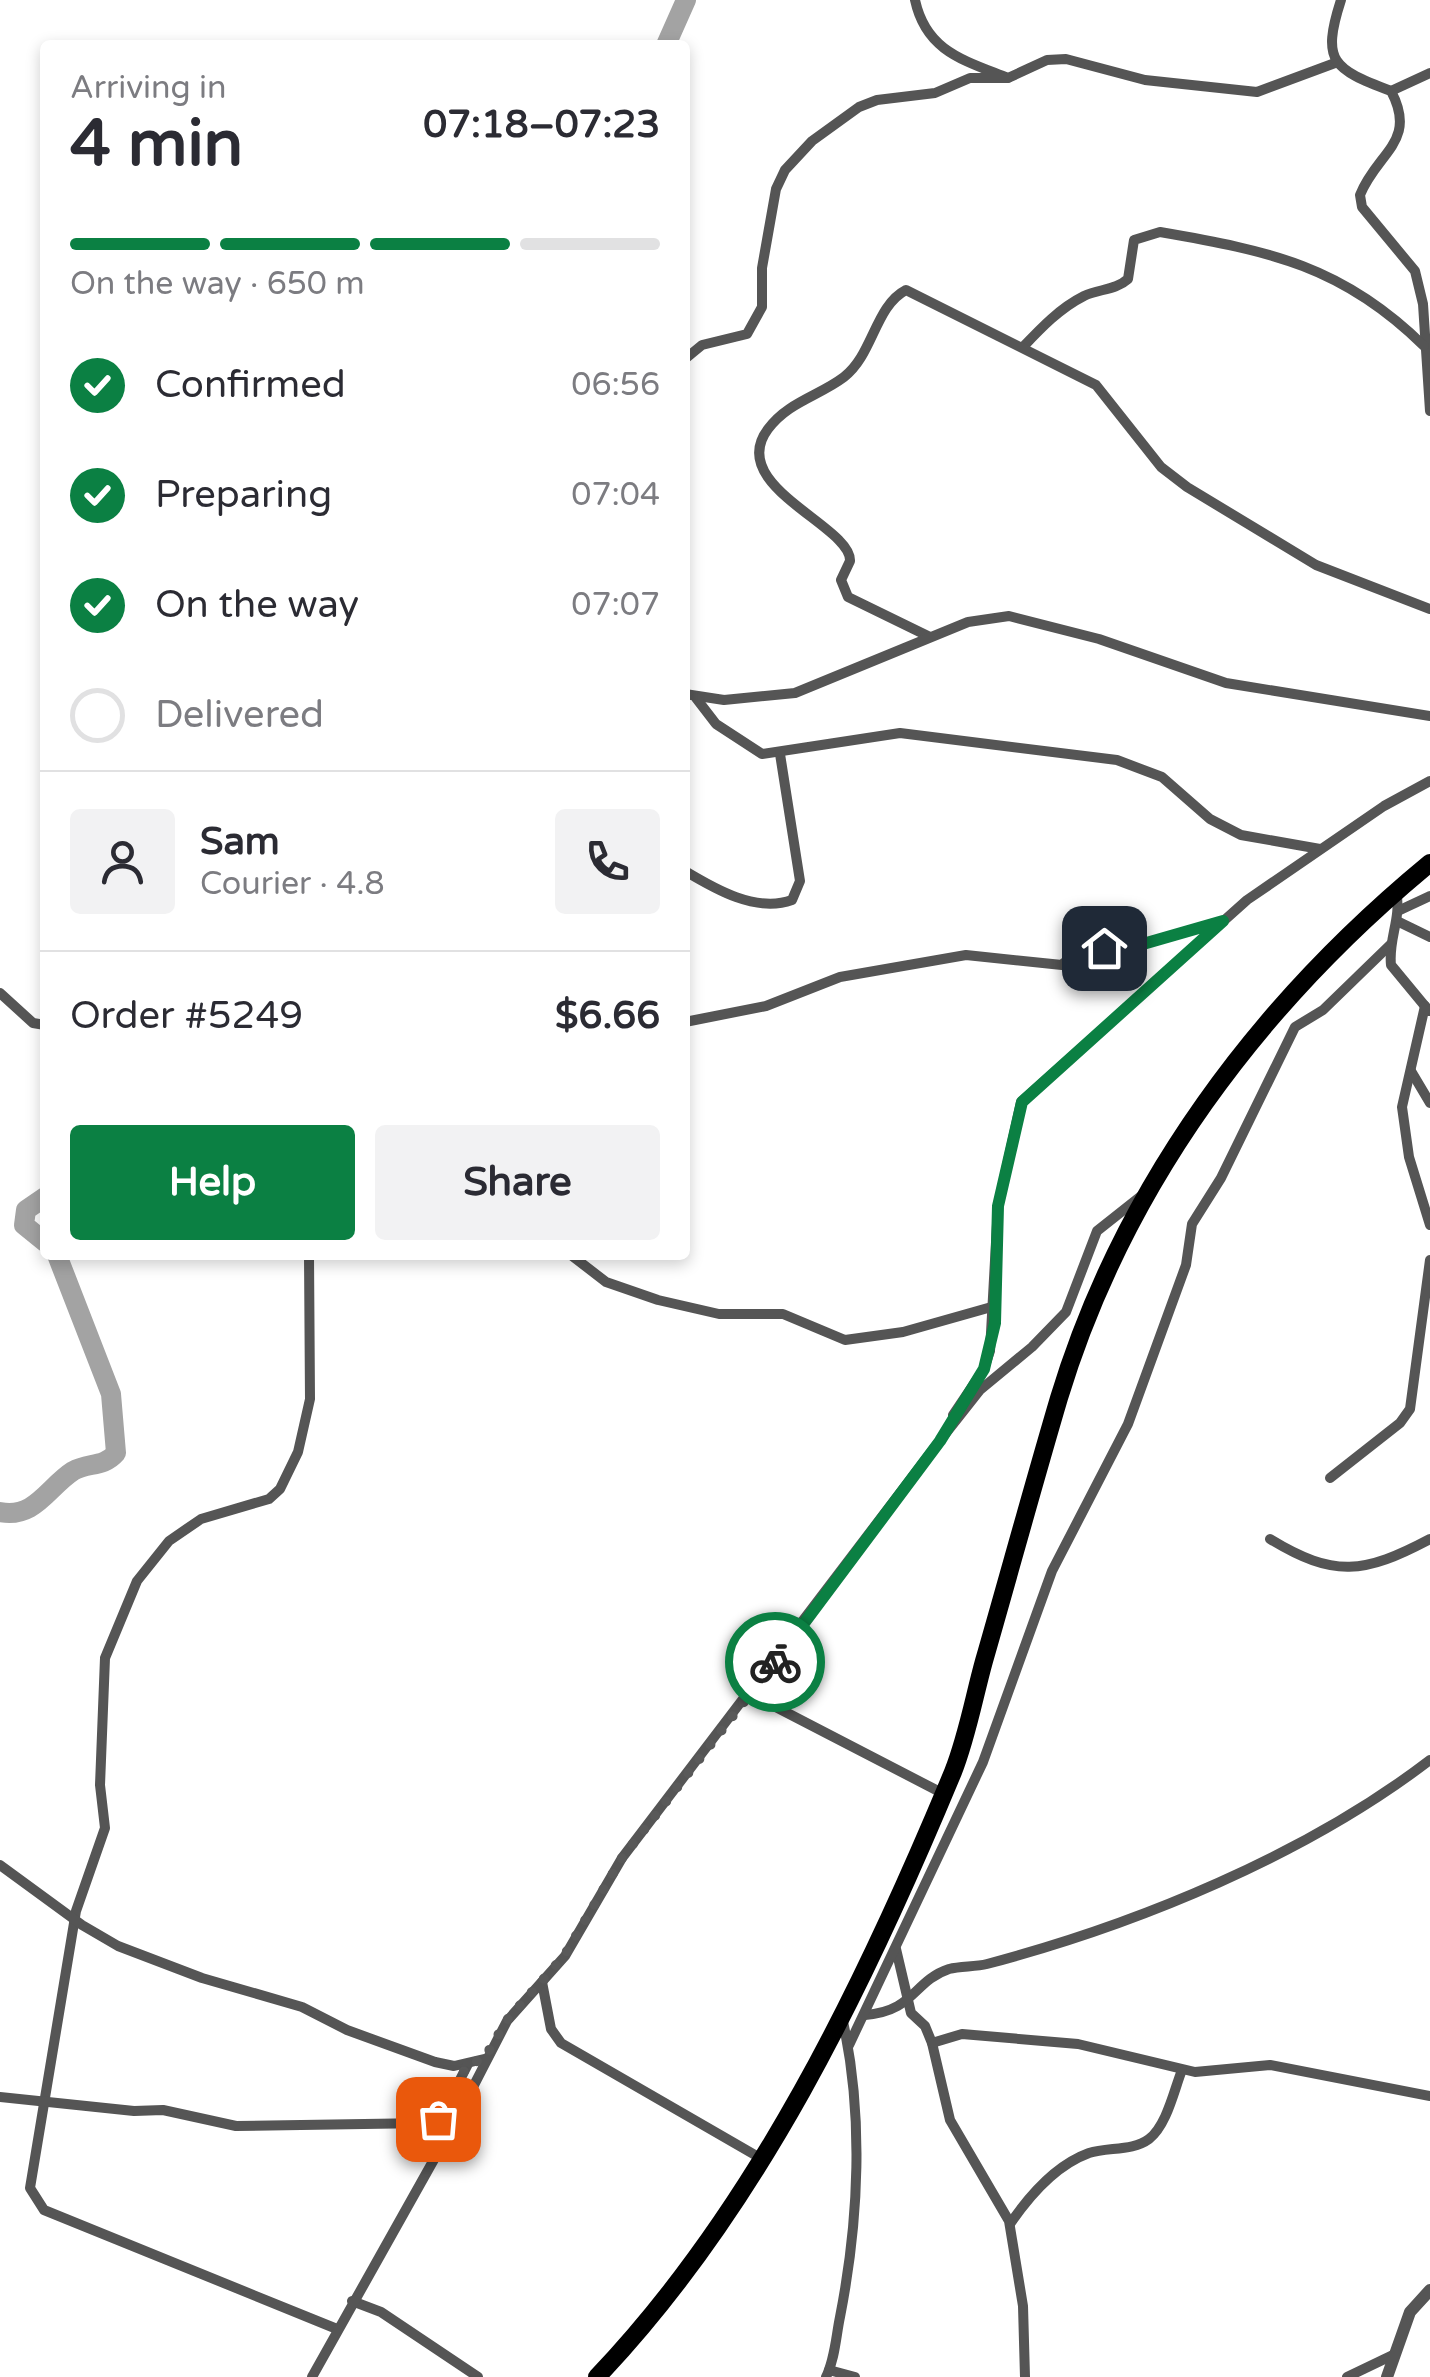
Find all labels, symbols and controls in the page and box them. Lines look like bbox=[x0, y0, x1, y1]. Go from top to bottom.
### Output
text: Arriving in bbox=[70, 69, 227, 107]
text: 07:18–07:23 bbox=[423, 102, 660, 148]
text: 4 min bbox=[70, 105, 243, 184]
text: On the way · 650 m bbox=[70, 265, 365, 303]
icon: check bbox=[70, 358, 125, 413]
text: Confirmed bbox=[155, 362, 346, 408]
text: 06:56 bbox=[571, 366, 660, 404]
icon: check bbox=[70, 468, 125, 523]
text: Preparing bbox=[155, 472, 332, 518]
text: 07:04 bbox=[571, 476, 660, 514]
icon: check bbox=[70, 578, 125, 633]
text: On the way bbox=[155, 582, 359, 628]
text: 07:07 bbox=[571, 586, 660, 624]
text: Delivered bbox=[155, 692, 324, 738]
button: person bbox=[70, 809, 175, 914]
button: phone bbox=[555, 809, 660, 914]
text: Sam bbox=[200, 819, 280, 865]
text: Courier · 4.8 bbox=[200, 865, 385, 903]
pin bbox=[1062, 906, 1147, 991]
icon: home bbox=[1077, 921, 1132, 976]
text: Order #5249 bbox=[70, 993, 303, 1039]
text: $6.66 bbox=[555, 993, 660, 1039]
button: Help bbox=[70, 1125, 355, 1240]
button: Share bbox=[375, 1125, 660, 1240]
courier bbox=[725, 1612, 825, 1712]
icon: bike bbox=[748, 1635, 803, 1690]
pin bbox=[396, 2077, 481, 2162]
icon: bag bbox=[411, 2092, 466, 2147]

